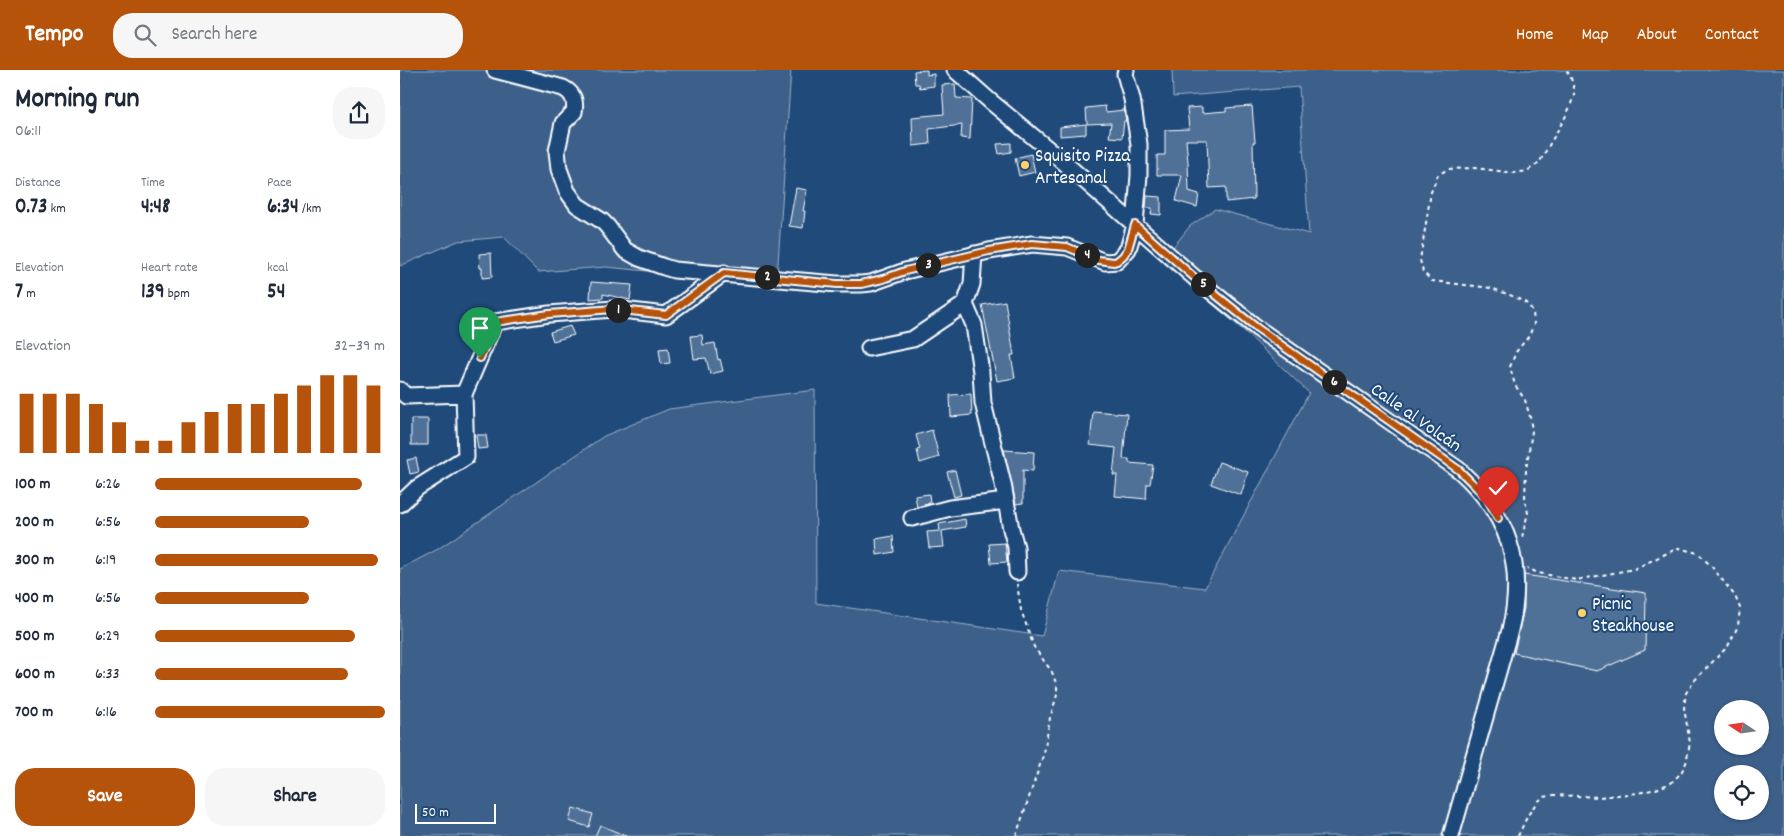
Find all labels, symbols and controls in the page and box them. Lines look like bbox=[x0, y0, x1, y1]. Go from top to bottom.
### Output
search box bbox=[113, 13, 463, 58]
text: Tempo bbox=[25, 18, 83, 52]
icon: search bbox=[131, 21, 159, 49]
text: Search here bbox=[171, 22, 257, 49]
text: Home bbox=[1516, 23, 1553, 48]
text: Map bbox=[1581, 23, 1609, 48]
text: About bbox=[1637, 23, 1677, 48]
text: Contact bbox=[1705, 23, 1759, 48]
text: Morning run bbox=[15, 81, 139, 121]
button: share bbox=[333, 87, 385, 139]
text: 06:11 bbox=[15, 120, 41, 143]
place label: Squisito Pizza Artesanal bbox=[1035, 144, 1131, 193]
marker: Squisito Pizza Artesanal bbox=[1019, 159, 1031, 171]
text: Distance bbox=[15, 173, 61, 193]
text: Time bbox=[141, 173, 165, 193]
text: Pace bbox=[267, 173, 292, 193]
text: 0.73 bbox=[15, 193, 47, 223]
text: 4:48 bbox=[141, 193, 170, 223]
text: 6:34 bbox=[267, 193, 299, 223]
text: km bbox=[47, 199, 66, 219]
text: /km bbox=[299, 199, 321, 219]
pin: 4 bbox=[1074, 242, 1100, 268]
text: 4 bbox=[1085, 245, 1090, 265]
pin: 3 bbox=[916, 252, 940, 278]
text: 3 bbox=[925, 255, 932, 275]
text: Elevation bbox=[15, 258, 64, 278]
text: Heart rate bbox=[141, 258, 198, 278]
text: kcal bbox=[267, 258, 288, 278]
pin: 2 bbox=[754, 264, 780, 290]
text: 2 bbox=[764, 267, 771, 287]
pin: 5 bbox=[1190, 272, 1216, 296]
text: 5 bbox=[1200, 274, 1207, 294]
text: 7 bbox=[15, 278, 23, 308]
text: 139 bbox=[141, 278, 165, 308]
text: 54 bbox=[267, 278, 285, 308]
text: m bbox=[23, 284, 36, 304]
text: bpm bbox=[165, 284, 190, 304]
pin: 1 bbox=[606, 298, 630, 322]
text: 1 bbox=[617, 300, 620, 320]
pin bbox=[459, 307, 501, 358]
icon: arrive bbox=[466, 314, 494, 342]
text: Elevation bbox=[15, 335, 71, 358]
text: 32–39 m bbox=[334, 335, 385, 358]
pin: 6 bbox=[1322, 370, 1346, 394]
text: 6 bbox=[1331, 372, 1338, 392]
street label: Calle al Volcán bbox=[1364, 377, 1466, 460]
pin bbox=[1477, 467, 1519, 518]
text: 100 m bbox=[15, 473, 51, 496]
text: 6:26 bbox=[95, 473, 120, 496]
icon: check bbox=[1484, 474, 1512, 502]
text: 200 m bbox=[15, 511, 54, 534]
text: 6:56 bbox=[95, 511, 121, 534]
text: 300 m bbox=[15, 549, 54, 572]
text: 6:19 bbox=[95, 549, 116, 572]
text: 400 m bbox=[15, 587, 54, 610]
text: 6:56 bbox=[95, 587, 121, 610]
place label: Picnic Steakhouse bbox=[1592, 592, 1674, 641]
marker: Picnic Steakhouse bbox=[1576, 607, 1588, 619]
text: 500 m bbox=[15, 625, 55, 648]
text: 6:29 bbox=[95, 625, 120, 648]
text: 600 m bbox=[15, 663, 55, 686]
text: 6:33 bbox=[95, 663, 120, 686]
north arrow bbox=[1714, 700, 1769, 755]
map controls bbox=[1714, 700, 1769, 820]
text: 700 m bbox=[15, 701, 53, 724]
text: 6:16 bbox=[95, 701, 117, 724]
button: locate bbox=[1714, 765, 1769, 820]
button: Save bbox=[15, 768, 195, 826]
button: Share bbox=[205, 768, 385, 826]
scale bar bbox=[415, 801, 496, 824]
text: 50 m bbox=[422, 803, 449, 823]

